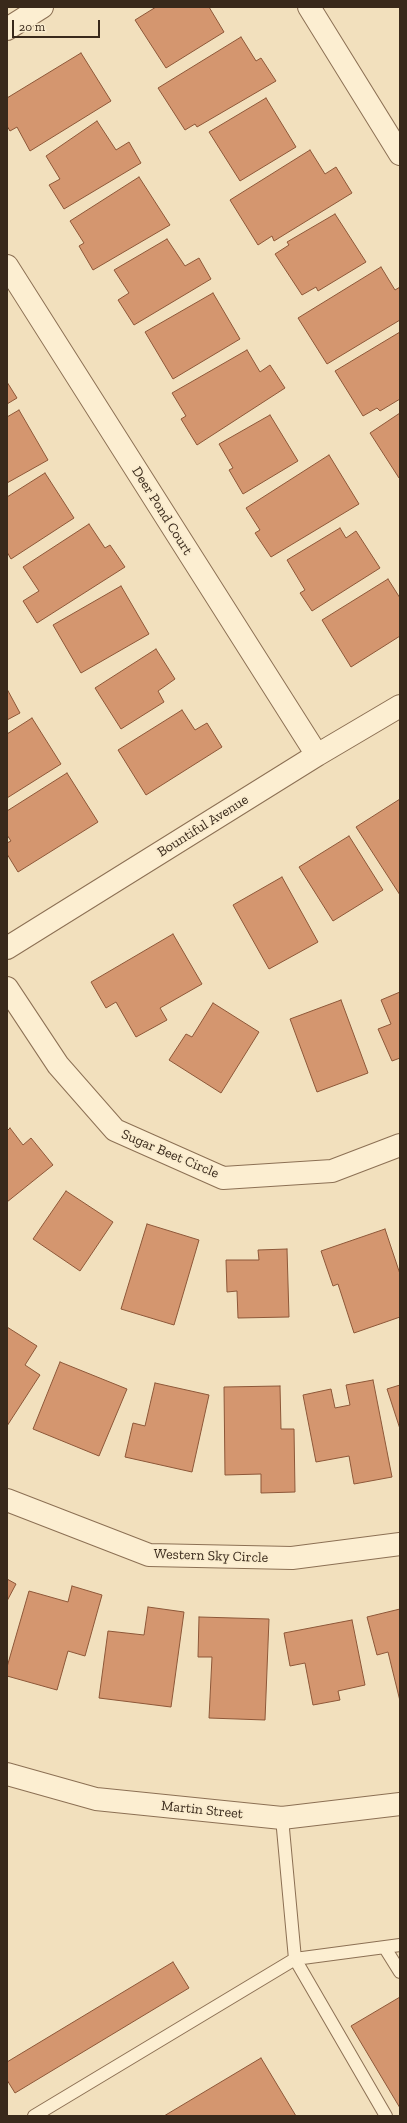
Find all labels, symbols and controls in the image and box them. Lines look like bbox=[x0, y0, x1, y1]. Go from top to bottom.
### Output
scale bar bbox=[14, 12, 102, 38]
text: 20 m bbox=[19, 20, 45, 34]
street label: Deer Pond Court bbox=[128, 464, 196, 558]
street label: Bountiful Avenue bbox=[154, 791, 252, 861]
street label: Sugar Beet Circle bbox=[119, 1126, 221, 1182]
street label: Western Sky Circle bbox=[153, 1546, 269, 1566]
street label: Martin Street bbox=[160, 1797, 244, 1823]

